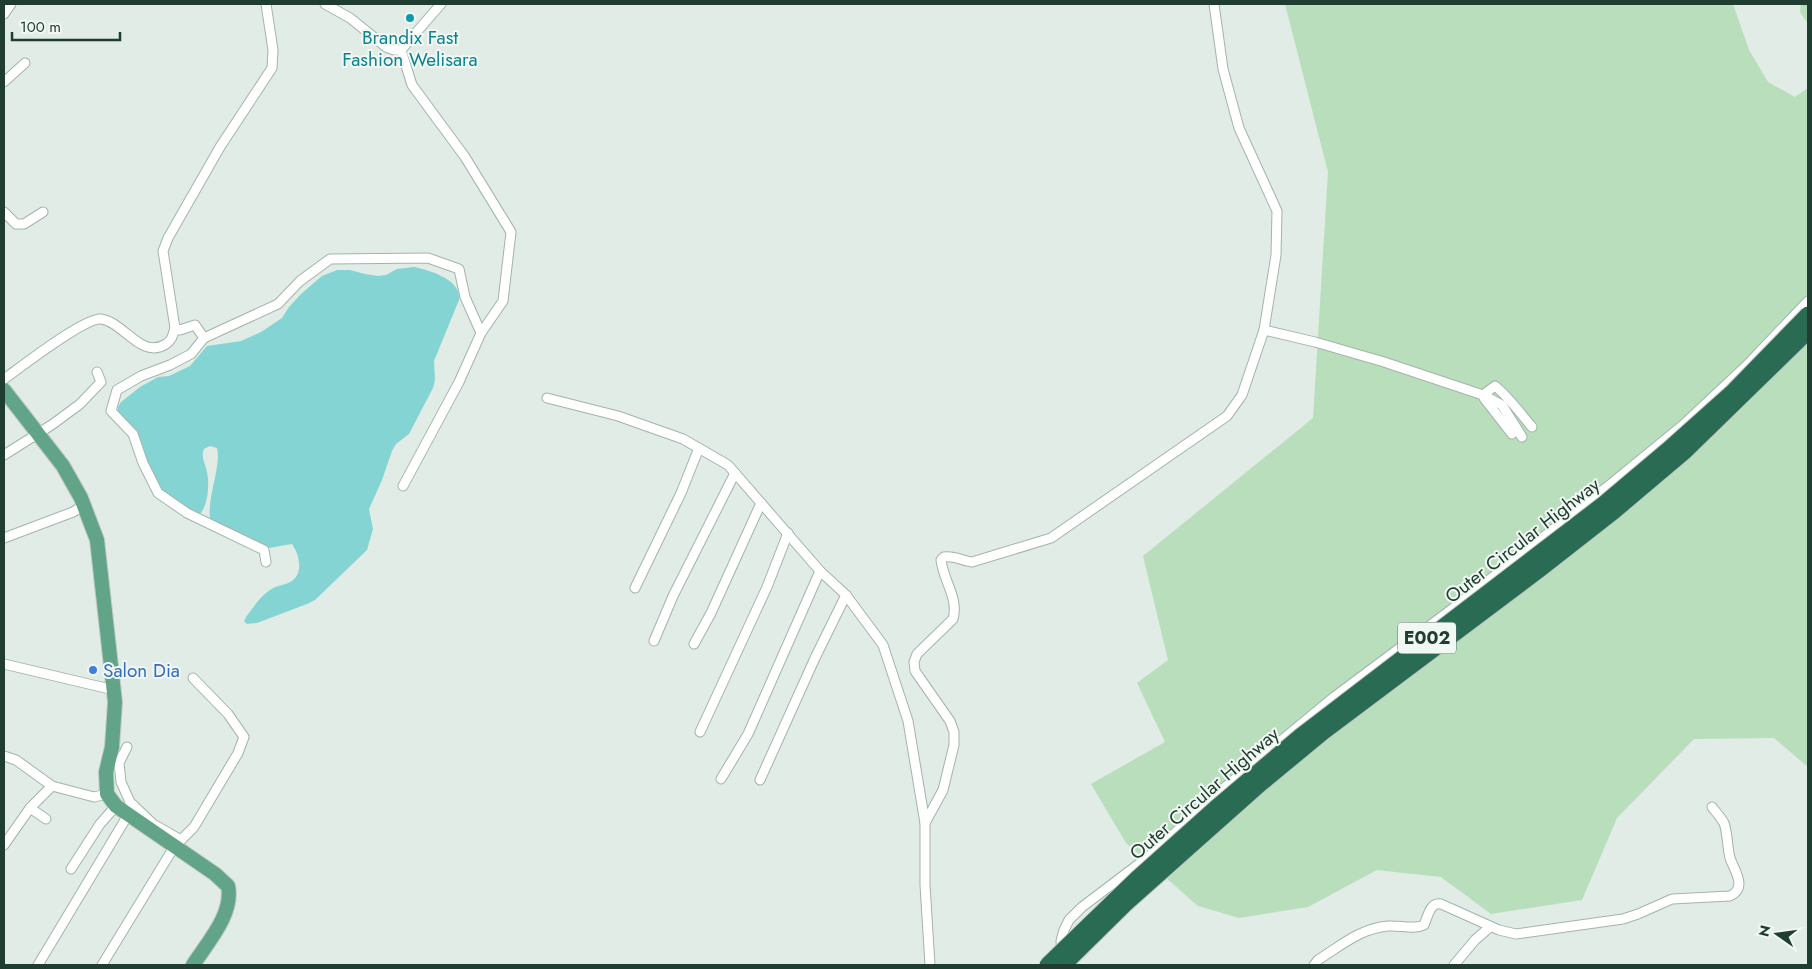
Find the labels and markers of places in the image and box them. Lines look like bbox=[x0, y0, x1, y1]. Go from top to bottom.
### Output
marker: Brandix Fast Fashion Welisara bbox=[404, 12, 416, 24]
place label: Brandix Fast Fashion Welisara bbox=[342, 24, 478, 73]
place label: Salon Dia bbox=[103, 657, 180, 684]
marker: Salon Dia bbox=[87, 664, 99, 676]

